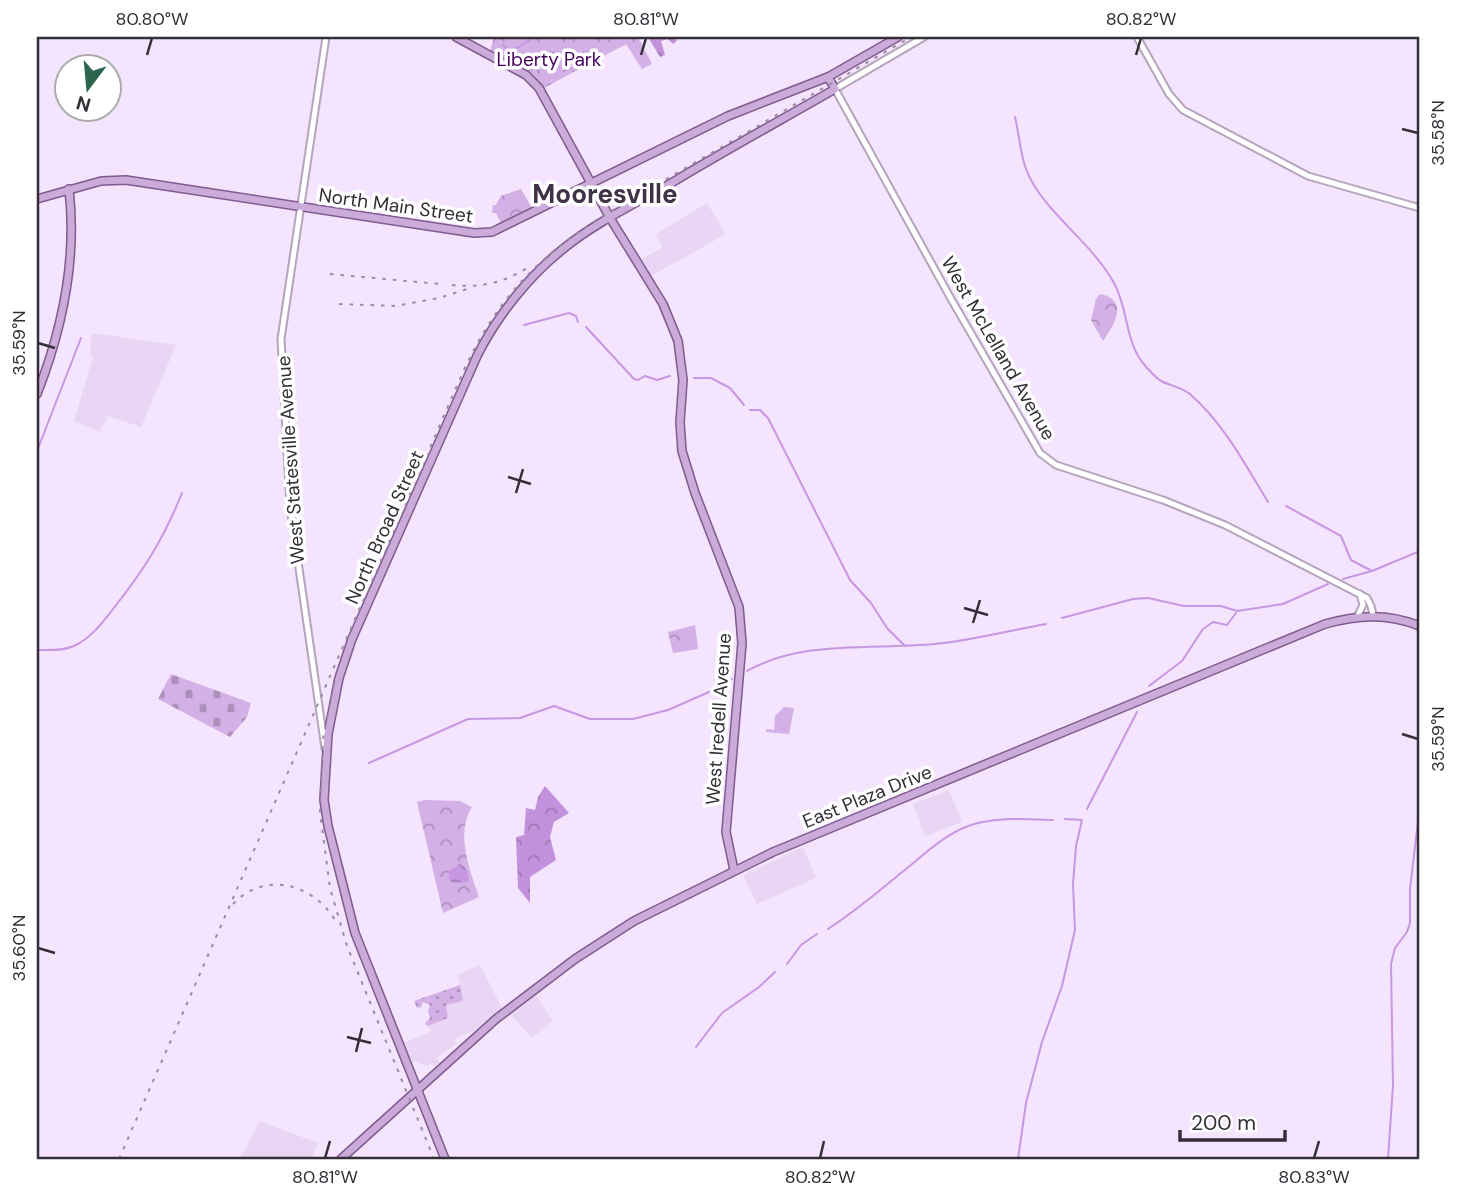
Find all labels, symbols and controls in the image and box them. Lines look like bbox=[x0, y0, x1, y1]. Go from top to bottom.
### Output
text: 80.80°W bbox=[116, 7, 188, 31]
text: 80.81°W bbox=[613, 7, 679, 31]
text: 80.82°W bbox=[1106, 7, 1176, 31]
park label: Liberty Park bbox=[497, 47, 602, 72]
north arrow bbox=[52, 52, 122, 122]
text: N bbox=[73, 90, 94, 118]
text: 35.58°N bbox=[1426, 100, 1450, 166]
district label: Mooresville bbox=[532, 177, 678, 211]
street label: North Main Street bbox=[317, 182, 475, 229]
street label: West McLelland Avenue bbox=[936, 252, 1061, 445]
text: 35.59°N bbox=[7, 310, 31, 376]
street label: West Statesville Avenue bbox=[271, 355, 310, 565]
street label: North Broad Street bbox=[339, 447, 430, 608]
street label: West Iredell Avenue bbox=[700, 632, 737, 806]
text: 35.59°N bbox=[1426, 706, 1450, 772]
street label: East Plaza Drive bbox=[799, 759, 936, 834]
text: 35.60°N bbox=[7, 915, 31, 981]
scale bar bbox=[1180, 1098, 1286, 1142]
text: 200 m bbox=[1191, 1109, 1256, 1137]
text: 80.81°W bbox=[292, 1165, 358, 1189]
text: 80.82°W bbox=[785, 1165, 855, 1189]
text: 80.83°W bbox=[1278, 1165, 1350, 1189]

